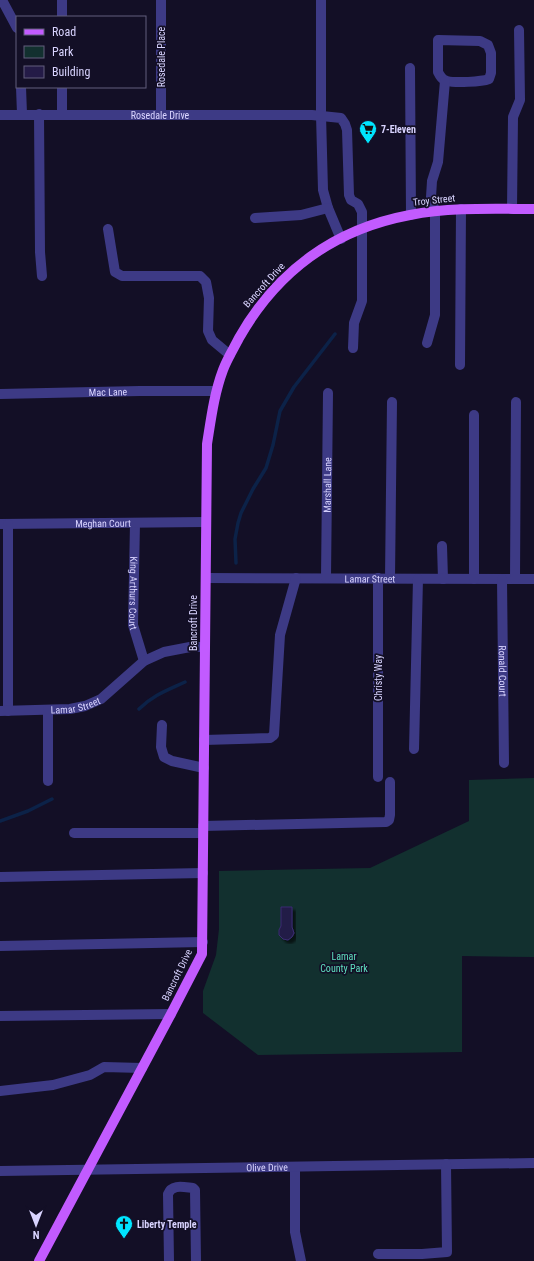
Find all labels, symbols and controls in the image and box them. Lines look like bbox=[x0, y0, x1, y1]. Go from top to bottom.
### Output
legend bbox=[16, 16, 146, 88]
text: Road bbox=[52, 25, 76, 39]
street label: Rosedale Place bbox=[156, 26, 167, 87]
text: Park bbox=[52, 45, 74, 59]
text: Building bbox=[52, 65, 90, 79]
street label: Rosedale Drive bbox=[131, 110, 190, 121]
supermarket icon: 7-Eleven bbox=[358, 119, 378, 144]
place label: 7-Eleven bbox=[381, 124, 416, 135]
street label: Troy Street bbox=[412, 192, 456, 208]
street label: Bancroft Drive bbox=[241, 260, 287, 310]
street label: Mac Lane bbox=[89, 386, 128, 398]
street label: Marshall Lane bbox=[321, 457, 333, 513]
street label: Meghan Court bbox=[75, 517, 131, 529]
street label: King Arthurs Court bbox=[127, 556, 140, 631]
street label: Lamar Street bbox=[345, 573, 395, 584]
street label: Bancroft Drive bbox=[188, 595, 199, 651]
street label: Ronald Court bbox=[497, 645, 509, 697]
street label: Christy Way bbox=[373, 655, 384, 701]
street label: Lamar Street bbox=[50, 695, 102, 715]
street label: Bancroft Drive bbox=[160, 947, 194, 1003]
park label: Lamar County Park bbox=[320, 951, 368, 974]
street label: Olive Drive bbox=[246, 1161, 288, 1173]
north arrow bbox=[16, 1205, 56, 1245]
church icon: Liberty Temple bbox=[114, 1214, 134, 1239]
place label: Liberty Temple bbox=[137, 1219, 197, 1230]
text: N bbox=[32, 1228, 39, 1241]

